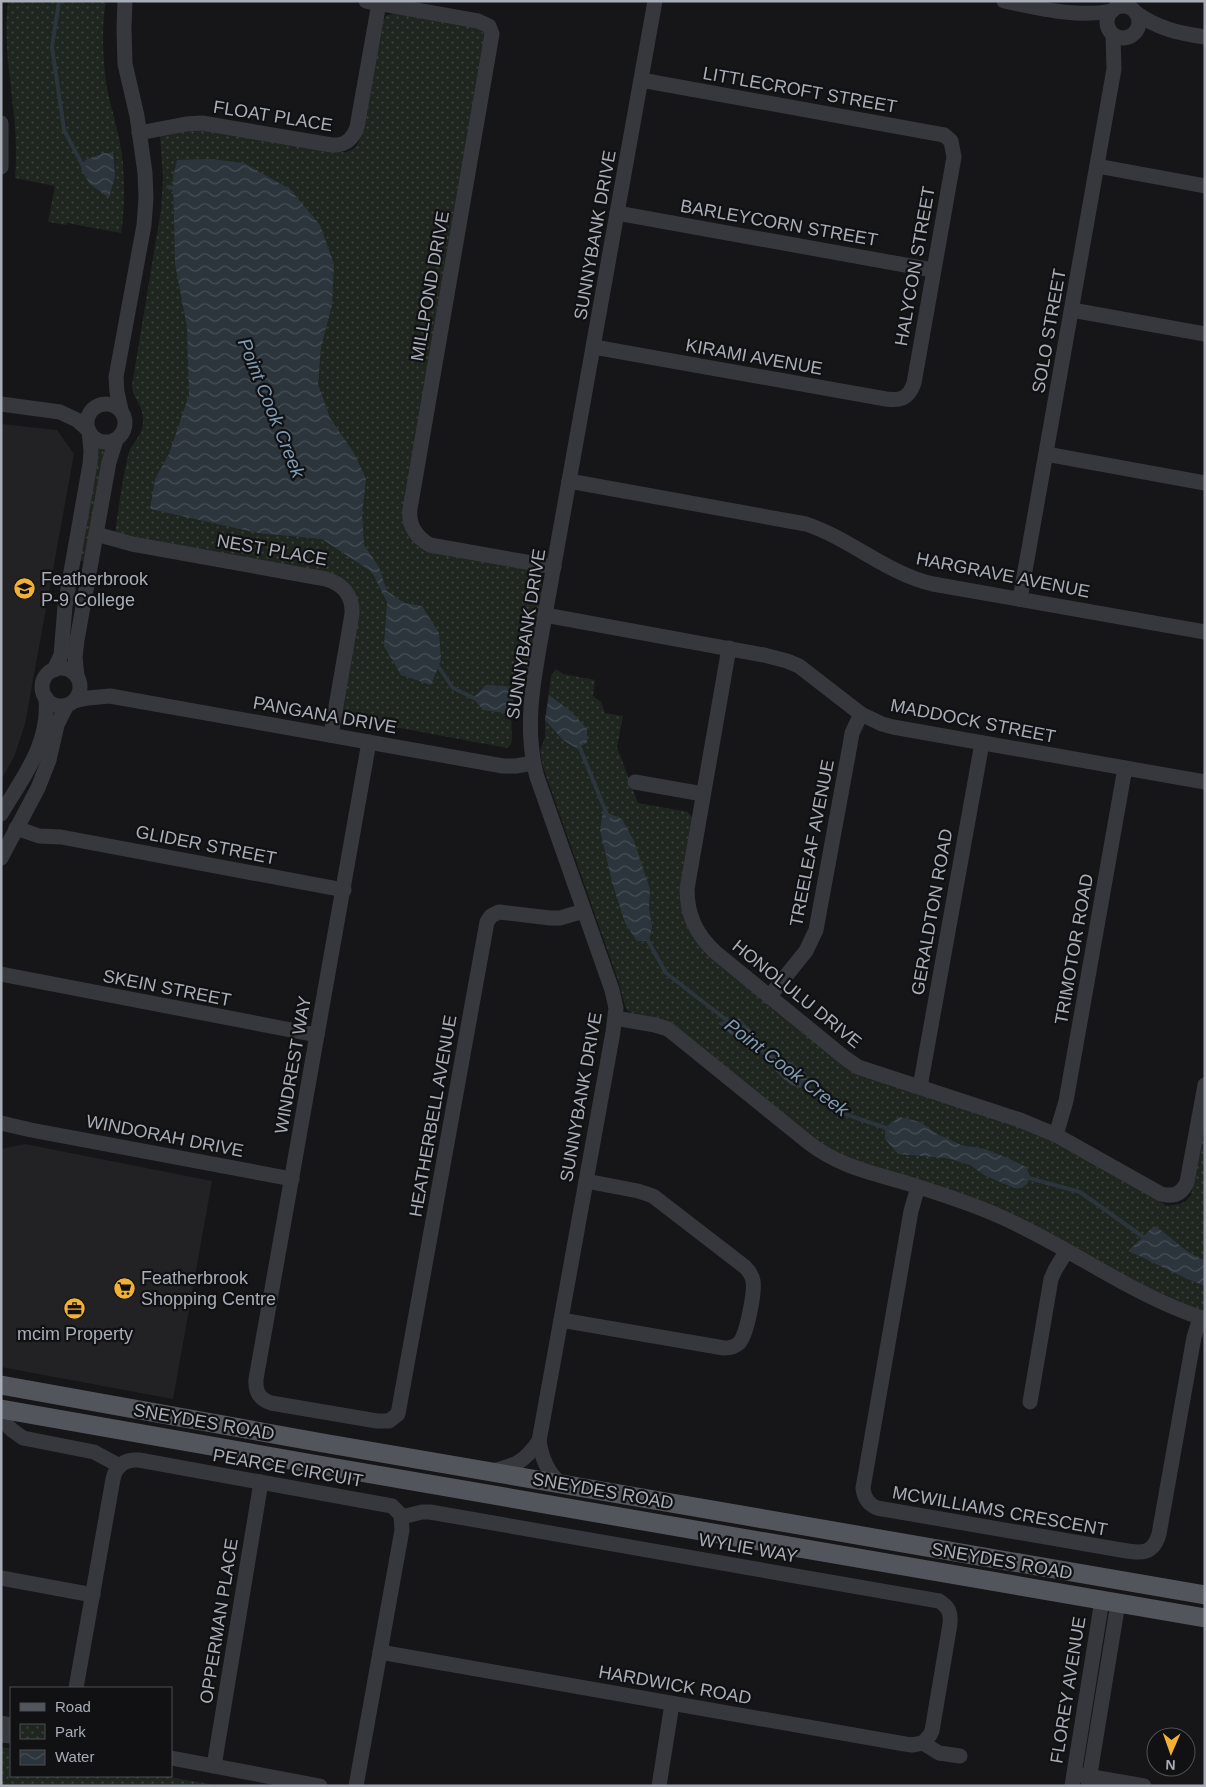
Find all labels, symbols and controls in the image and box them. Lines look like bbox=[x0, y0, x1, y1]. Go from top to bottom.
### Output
street label: LITTLECROFT STREET bbox=[701, 63, 899, 117]
street label: FLOAT PLACE bbox=[212, 97, 334, 135]
street label: SUNNYBANK DRIVE bbox=[570, 149, 620, 321]
street label: HALYCON STREET bbox=[891, 185, 939, 347]
street label: BARLEYCORN STREET bbox=[679, 196, 879, 250]
street label: MILLPOND DRIVE bbox=[407, 209, 453, 363]
street label: SOLO STREET bbox=[1028, 267, 1070, 395]
water label: Point Cook Creek bbox=[234, 335, 310, 483]
street label: KIRAMI AVENUE bbox=[684, 335, 824, 379]
street label: NEST PLACE bbox=[215, 530, 329, 570]
street label: SUNNYBANK DRIVE bbox=[503, 547, 549, 721]
street label: HARGRAVE AVENUE bbox=[915, 548, 1091, 602]
place label: Featherbrook P-9 College bbox=[41, 569, 149, 610]
school or university icon: Featherbrook P-9 College bbox=[13, 577, 37, 601]
street label: PANGANA DRIVE bbox=[252, 693, 398, 737]
street label: MADDOCK STREET bbox=[889, 695, 1057, 747]
street label: TREELEAF AVENUE bbox=[786, 758, 838, 928]
street label: GLIDER STREET bbox=[134, 822, 278, 868]
street label: GERALDTON ROAD bbox=[908, 827, 956, 997]
street label: TRIMOTOR ROAD bbox=[1051, 872, 1097, 1026]
street label: HONOLULU DRIVE bbox=[729, 936, 865, 1052]
street label: SKEIN STREET bbox=[101, 966, 233, 1010]
street label: WINDREST WAY bbox=[271, 994, 315, 1136]
street label: SUNNYBANK DRIVE bbox=[556, 1011, 606, 1183]
street label: HEATHERBELL AVENUE bbox=[405, 1013, 461, 1219]
water label: Point Cook Creek bbox=[721, 1014, 854, 1121]
street label: WINDORAH DRIVE bbox=[85, 1111, 245, 1161]
place label: Featherbrook Shopping Centre bbox=[141, 1268, 276, 1309]
supermarket icon: Featherbrook Shopping Centre bbox=[113, 1276, 137, 1300]
office icon: mcim Property bbox=[63, 1297, 87, 1321]
place label: mcim Property bbox=[17, 1324, 133, 1344]
street label: SNEYDES ROAD bbox=[132, 1400, 276, 1444]
street label: PEARCE CIRCUIT bbox=[211, 1445, 365, 1491]
street label: SNEYDES ROAD bbox=[531, 1469, 675, 1513]
street label: MCWILLIAMS CRESCENT bbox=[891, 1482, 1109, 1540]
street label: WYLIE WAY bbox=[697, 1529, 799, 1567]
street label: OPPERMAN PLACE bbox=[196, 1537, 242, 1705]
street label: SNEYDES ROAD bbox=[930, 1539, 1074, 1583]
street label: FLOREY AVENUE bbox=[1047, 1615, 1089, 1765]
street label: HARDWICK ROAD bbox=[597, 1662, 753, 1708]
legend bbox=[10, 1687, 172, 1777]
text: Road bbox=[55, 1698, 91, 1715]
text: Park bbox=[55, 1723, 86, 1740]
north arrow bbox=[1146, 1727, 1196, 1777]
text: Water bbox=[55, 1748, 94, 1765]
text: N bbox=[1165, 1757, 1176, 1773]

